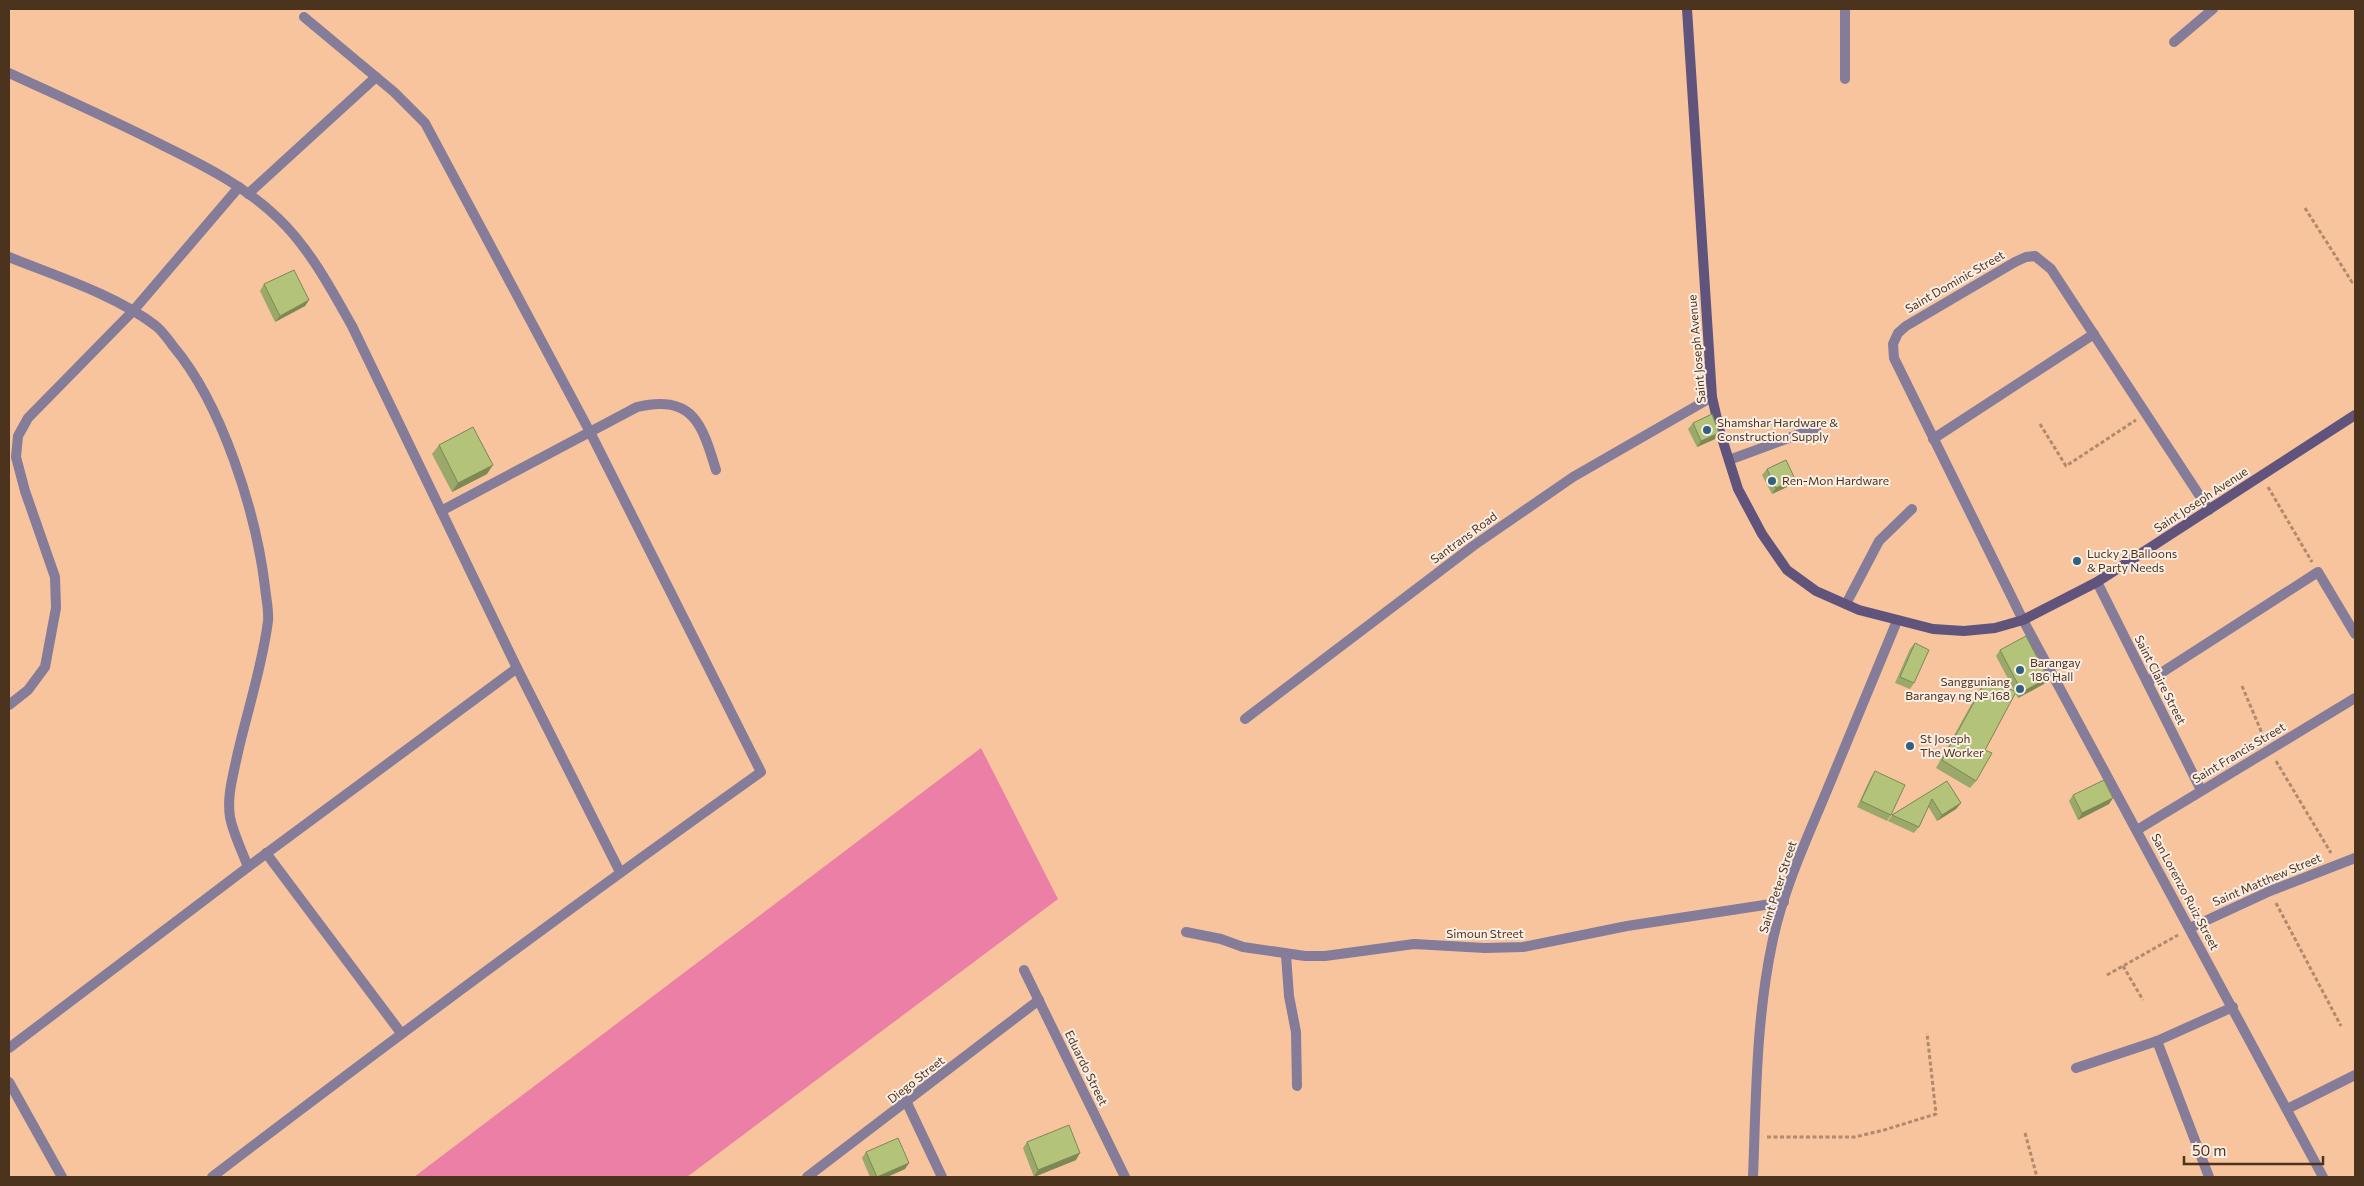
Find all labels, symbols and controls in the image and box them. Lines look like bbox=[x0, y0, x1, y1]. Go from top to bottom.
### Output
street label: Saint Dominic Street bbox=[1902, 247, 2007, 315]
street label: Saint Joseph Avenue bbox=[1684, 294, 1709, 404]
place label: Shamshar Hardware & Construction Supply bbox=[1717, 415, 1838, 443]
marker: Shamshar Hardware & Construction Supply bbox=[1701, 424, 1713, 436]
street label: Saint Joseph Avenue bbox=[2151, 464, 2251, 536]
place label: Ren-Mon Hardware bbox=[1782, 473, 1889, 487]
marker: Ren-Mon Hardware bbox=[1766, 475, 1778, 487]
street label: Santrans Road bbox=[1427, 508, 1499, 566]
place label: Lucky 2 Balloons & Party Needs bbox=[2087, 546, 2177, 574]
marker: Lucky 2 Balloons & Party Needs bbox=[2071, 555, 2083, 567]
street label: Saint Claire Street bbox=[2132, 633, 2189, 727]
place label: Barangay 186 Hall bbox=[2030, 655, 2081, 683]
marker: Barangay 186 Hall bbox=[2014, 664, 2026, 676]
place label: Sangguniang Barangay ng № 168 bbox=[1905, 674, 2010, 702]
marker: Sangguniang Barangay ng № 168 bbox=[2014, 683, 2026, 695]
street label: Saint Francis Street bbox=[2190, 719, 2287, 785]
place label: St Joseph The Worker bbox=[1920, 731, 1984, 759]
marker: St Joseph The Worker bbox=[1904, 740, 1916, 752]
street label: San Lorenzo Ruiz Street bbox=[2149, 831, 2223, 952]
street label: Saint Peter Street bbox=[1756, 839, 1799, 935]
street label: Saint Matthew Street bbox=[2210, 850, 2323, 908]
street label: Simoun Street bbox=[1446, 926, 1524, 940]
street label: Eduardo Street bbox=[1063, 1028, 1111, 1108]
street label: Diego Street bbox=[884, 1053, 947, 1106]
scale bar bbox=[2184, 1134, 2323, 1166]
text: 50 m bbox=[2192, 1141, 2226, 1159]

